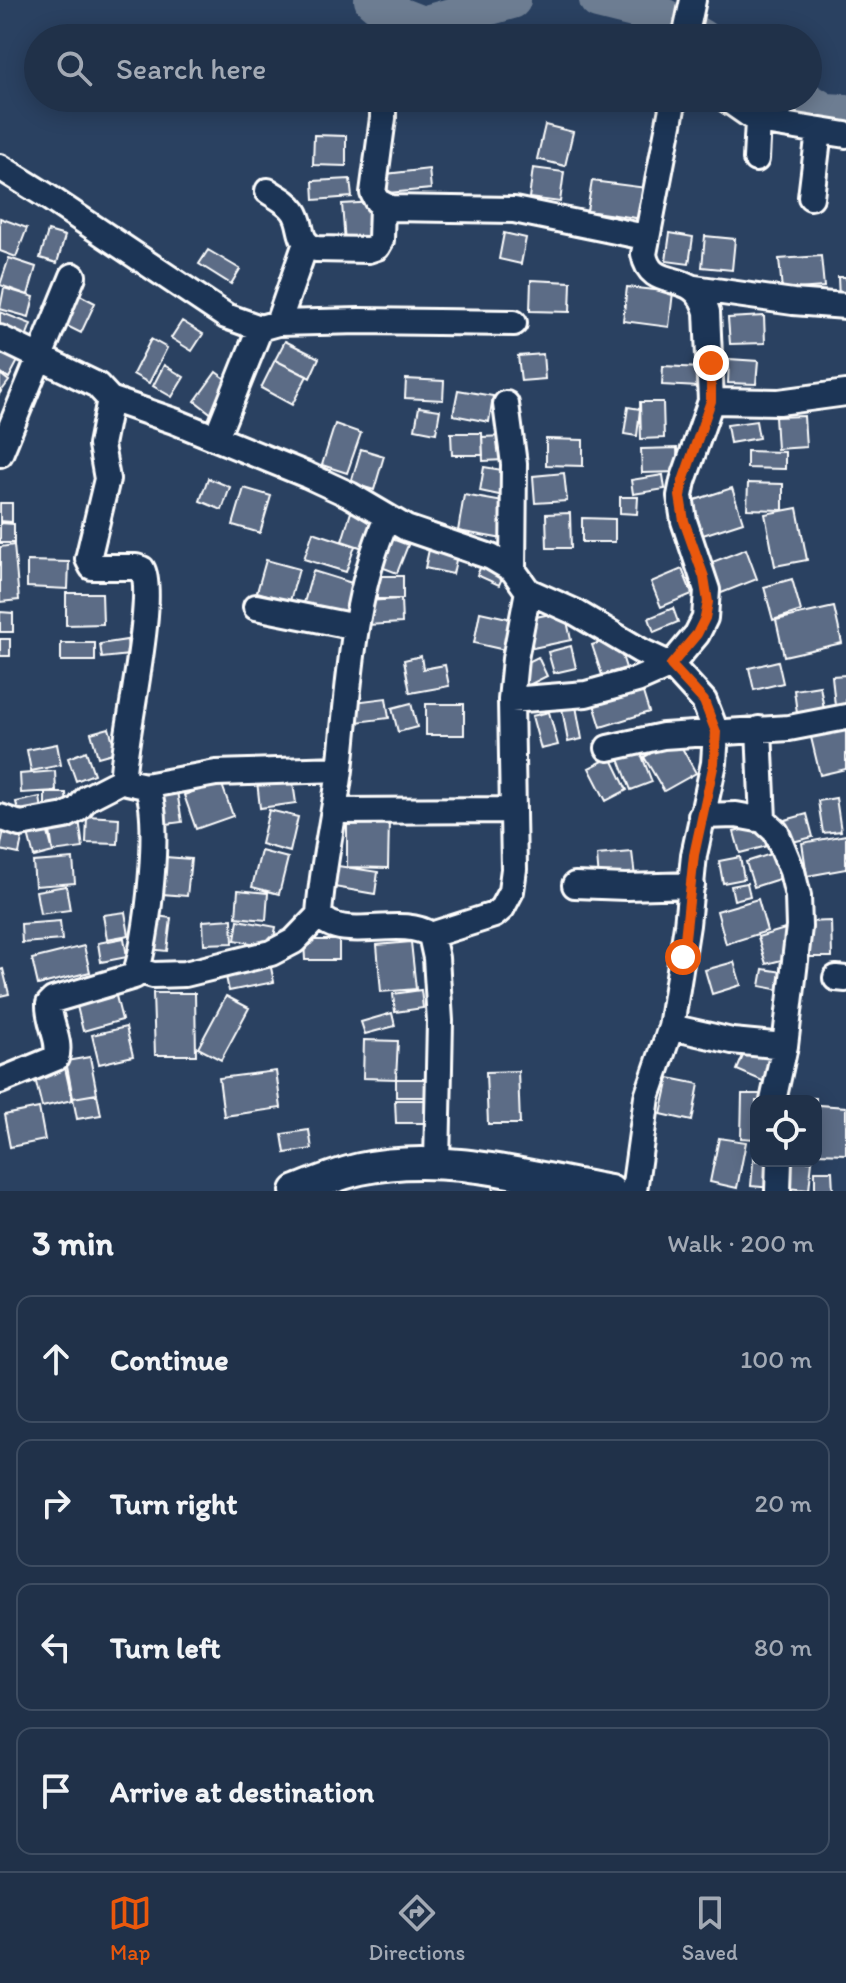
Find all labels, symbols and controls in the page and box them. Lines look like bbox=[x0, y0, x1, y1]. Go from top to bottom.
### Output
search box bbox=[24, 24, 822, 112]
icon: search bbox=[52, 46, 96, 90]
text: Search here bbox=[116, 50, 266, 87]
route end bbox=[693, 345, 729, 381]
route start bbox=[665, 939, 701, 975]
map controls bbox=[750, 1095, 822, 1167]
button: locate bbox=[750, 1095, 822, 1167]
text: 3 min bbox=[32, 1223, 114, 1264]
text: Walk · 200 m bbox=[667, 1227, 814, 1259]
icon: ahead bbox=[34, 1337, 78, 1381]
text: Continue bbox=[110, 1341, 229, 1378]
text: 100 m bbox=[740, 1343, 812, 1375]
icon: right bbox=[34, 1481, 78, 1525]
text: Turn right bbox=[110, 1485, 238, 1522]
text: 20 m bbox=[755, 1487, 812, 1519]
icon: left bbox=[34, 1625, 78, 1669]
text: Turn left bbox=[110, 1629, 221, 1666]
text: 80 m bbox=[754, 1631, 812, 1663]
icon: arrive bbox=[34, 1769, 78, 1813]
text: Arrive at destination bbox=[110, 1773, 374, 1810]
tab: Map bbox=[108, 1891, 152, 1966]
tab: Directions bbox=[369, 1891, 465, 1966]
tab: Saved bbox=[682, 1891, 738, 1966]

